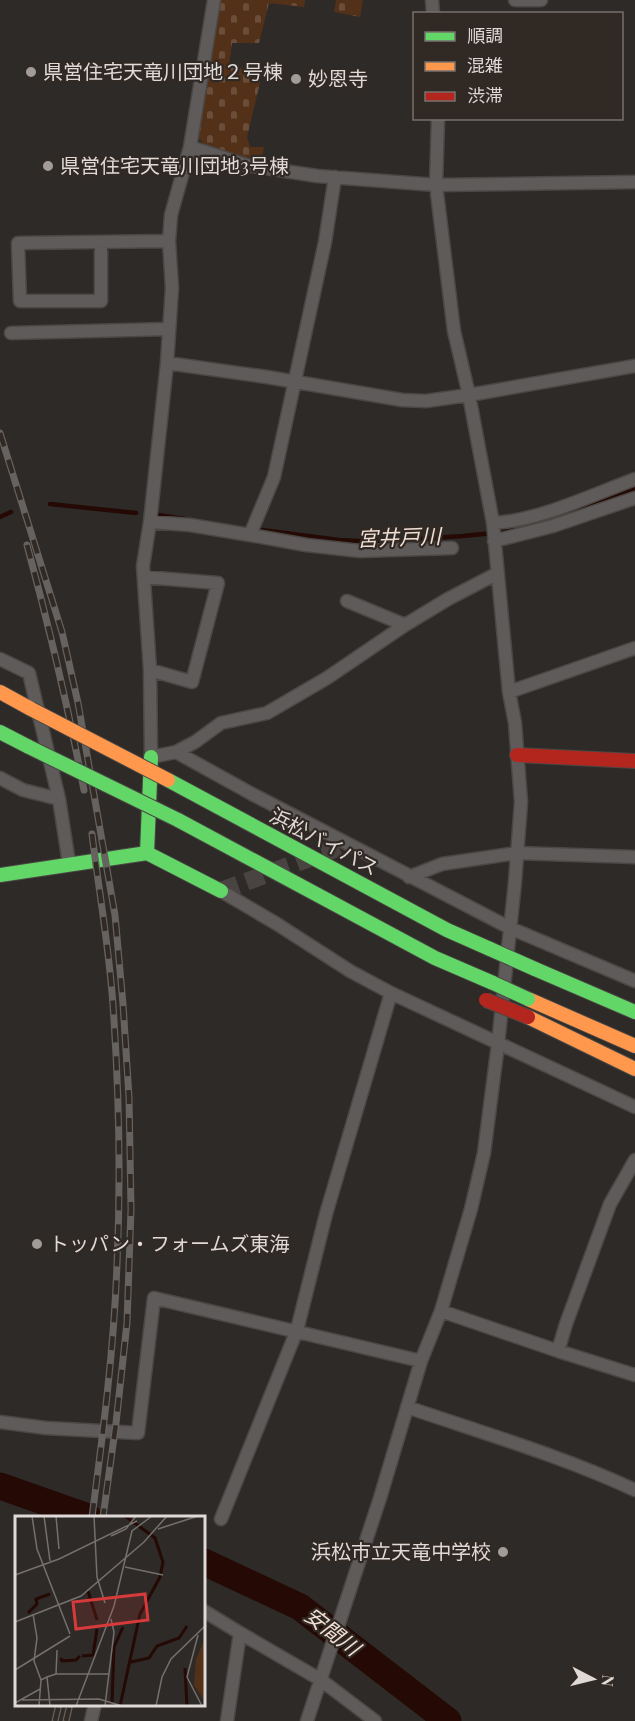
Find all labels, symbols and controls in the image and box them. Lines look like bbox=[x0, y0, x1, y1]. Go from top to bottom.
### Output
legend bbox=[413, 12, 623, 120]
text: 順調 bbox=[467, 23, 503, 47]
text: 混雑 bbox=[467, 53, 503, 77]
place label: 県営住宅天竜川団地２号棟 bbox=[43, 57, 283, 84]
place label: 妙恩寺 bbox=[308, 64, 368, 91]
marker: 県営住宅天竜川団地２号棟 bbox=[24, 65, 38, 79]
marker: 妙恩寺 bbox=[289, 72, 303, 86]
text: 渋滞 bbox=[467, 83, 503, 107]
place label: 県営住宅天竜川団地3号棟 bbox=[60, 151, 289, 178]
marker: 県営住宅天竜川団地3号棟 bbox=[41, 159, 55, 173]
water label: 宮井戸川 bbox=[356, 520, 443, 551]
street label: 浜松バイパス bbox=[266, 801, 384, 881]
place label: トッパン・フォームズ東海 bbox=[49, 1229, 289, 1256]
marker: トッパン・フォームズ東海 bbox=[30, 1237, 44, 1251]
inset map bbox=[15, 1516, 206, 1706]
place label: 浜松市立天竜中学校 bbox=[311, 1537, 491, 1564]
marker: 浜松市立天竜中学校 bbox=[496, 1545, 510, 1559]
water label: 安間川 bbox=[300, 1600, 368, 1662]
north arrow bbox=[563, 1649, 623, 1709]
text: N bbox=[597, 1674, 620, 1688]

